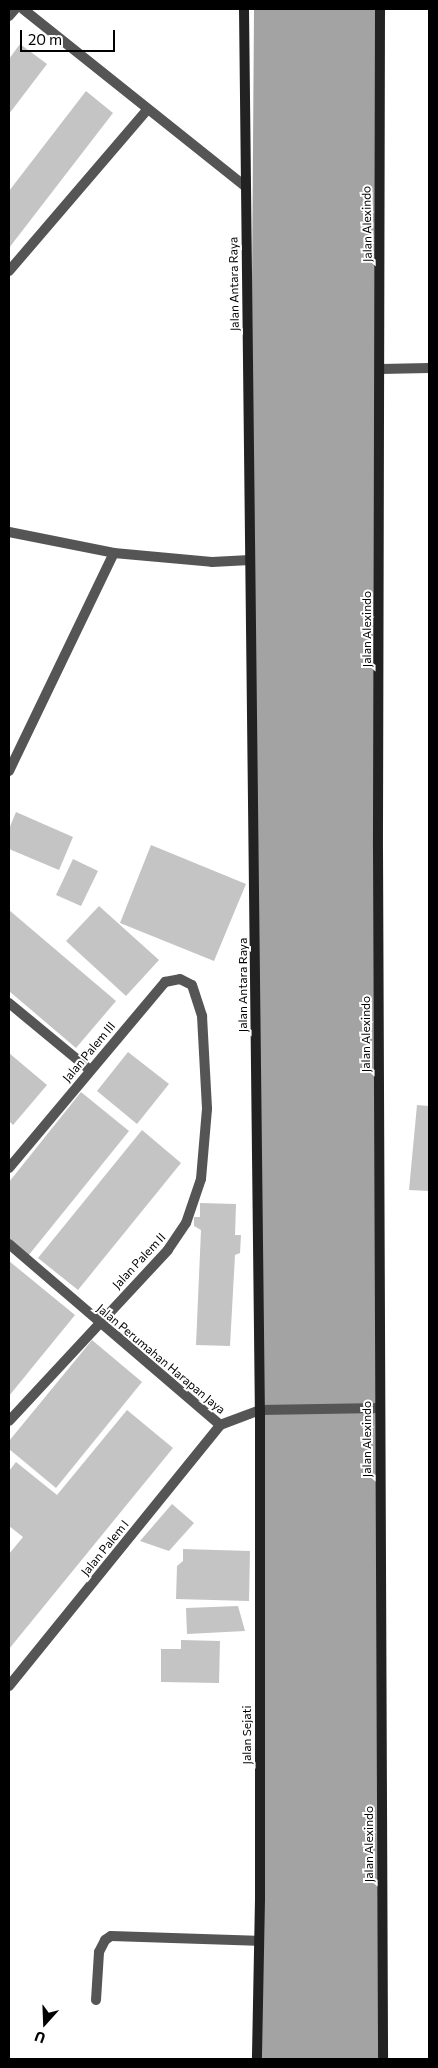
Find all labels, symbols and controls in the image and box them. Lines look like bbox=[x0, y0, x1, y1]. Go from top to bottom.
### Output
scale bar bbox=[22, 20, 118, 52]
text: 20 m bbox=[28, 30, 62, 48]
street label: Jalan Alexindo bbox=[359, 186, 375, 262]
street label: Jalan Antara Raya bbox=[226, 237, 242, 331]
street label: Jalan Alexindo bbox=[360, 591, 374, 667]
street label: Jalan Antara Raya bbox=[236, 938, 250, 1032]
street label: Jalan Alexindo bbox=[359, 996, 373, 1072]
street label: Jalan Palem III bbox=[60, 1019, 118, 1085]
street label: Jalan Palem II bbox=[110, 1230, 168, 1292]
street label: Jalan Perumahan Harapan Jaya bbox=[94, 1301, 228, 1417]
street label: Jalan Alexindo bbox=[360, 1401, 374, 1477]
street label: Jalan Palem I bbox=[78, 1517, 132, 1579]
street label: Jalan Sejati bbox=[240, 1706, 254, 1764]
street label: Jalan Alexindo bbox=[362, 1806, 376, 1882]
north arrow bbox=[20, 1998, 70, 2048]
text: U bbox=[32, 2028, 47, 2047]

